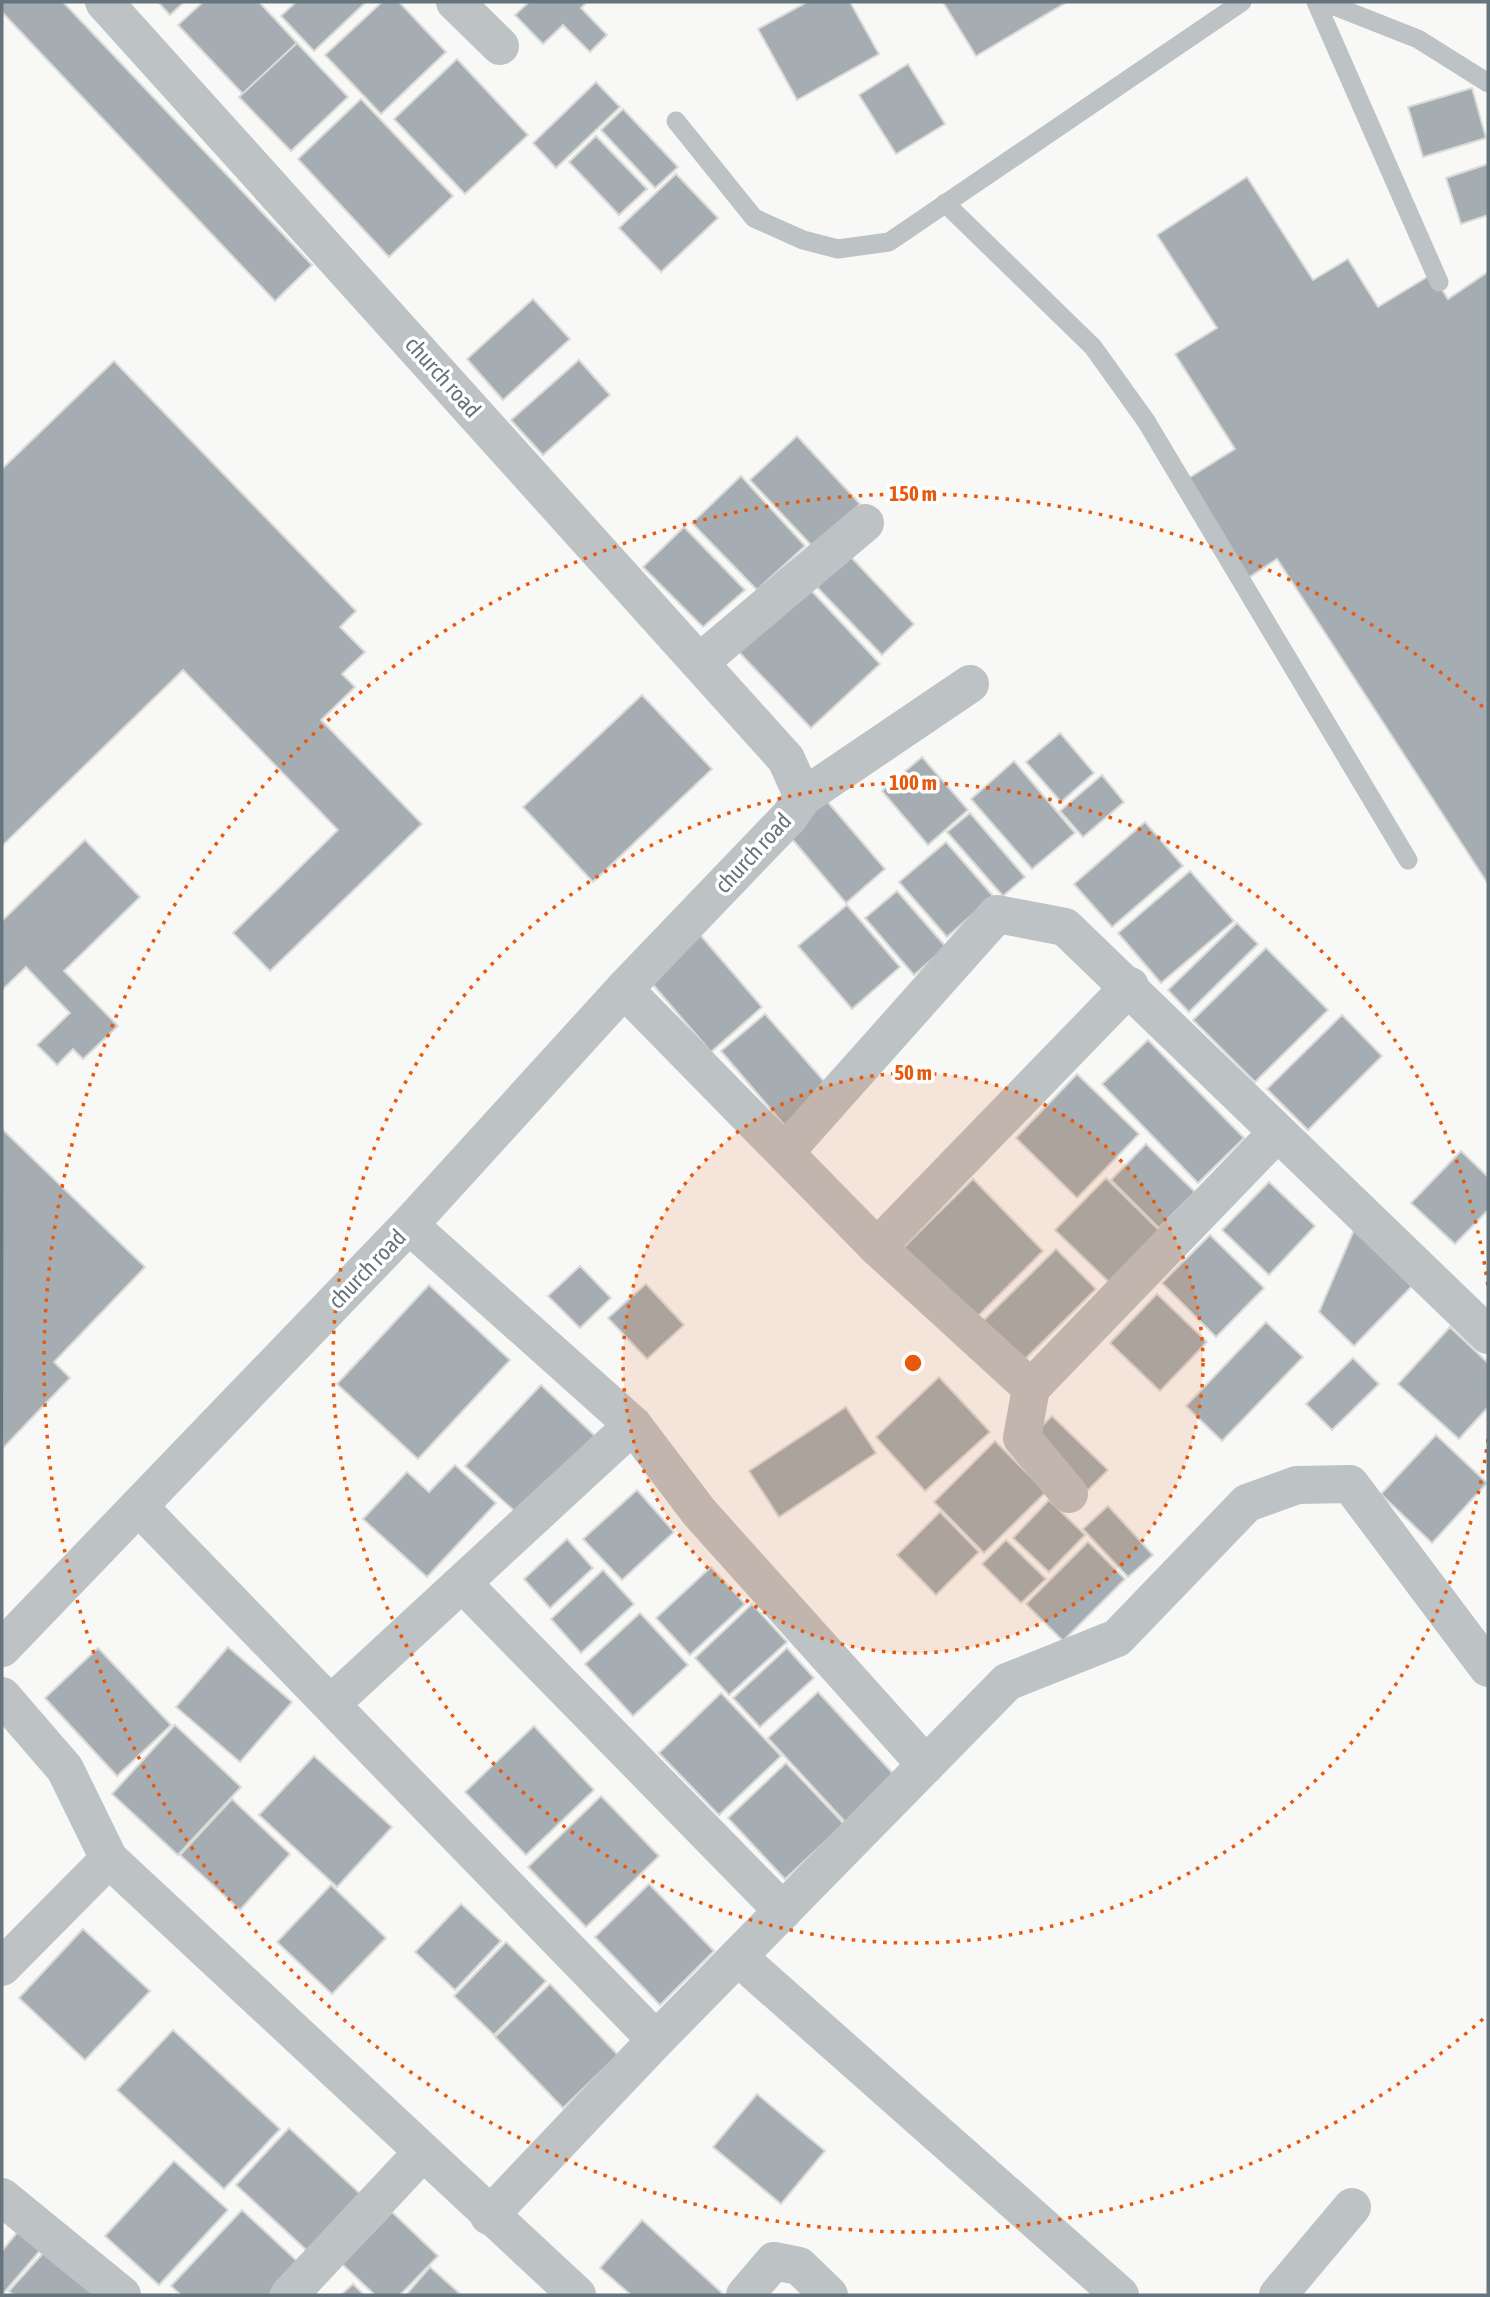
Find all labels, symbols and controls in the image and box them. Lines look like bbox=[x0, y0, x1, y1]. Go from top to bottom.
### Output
street label: church road bbox=[400, 331, 486, 423]
text: 150 m bbox=[889, 481, 937, 505]
text: 100 m bbox=[889, 770, 937, 794]
street label: church road bbox=[710, 808, 796, 898]
text: 50 m bbox=[894, 1060, 932, 1084]
street label: church road bbox=[323, 1224, 411, 1314]
centre of rings bbox=[901, 1351, 925, 1375]

